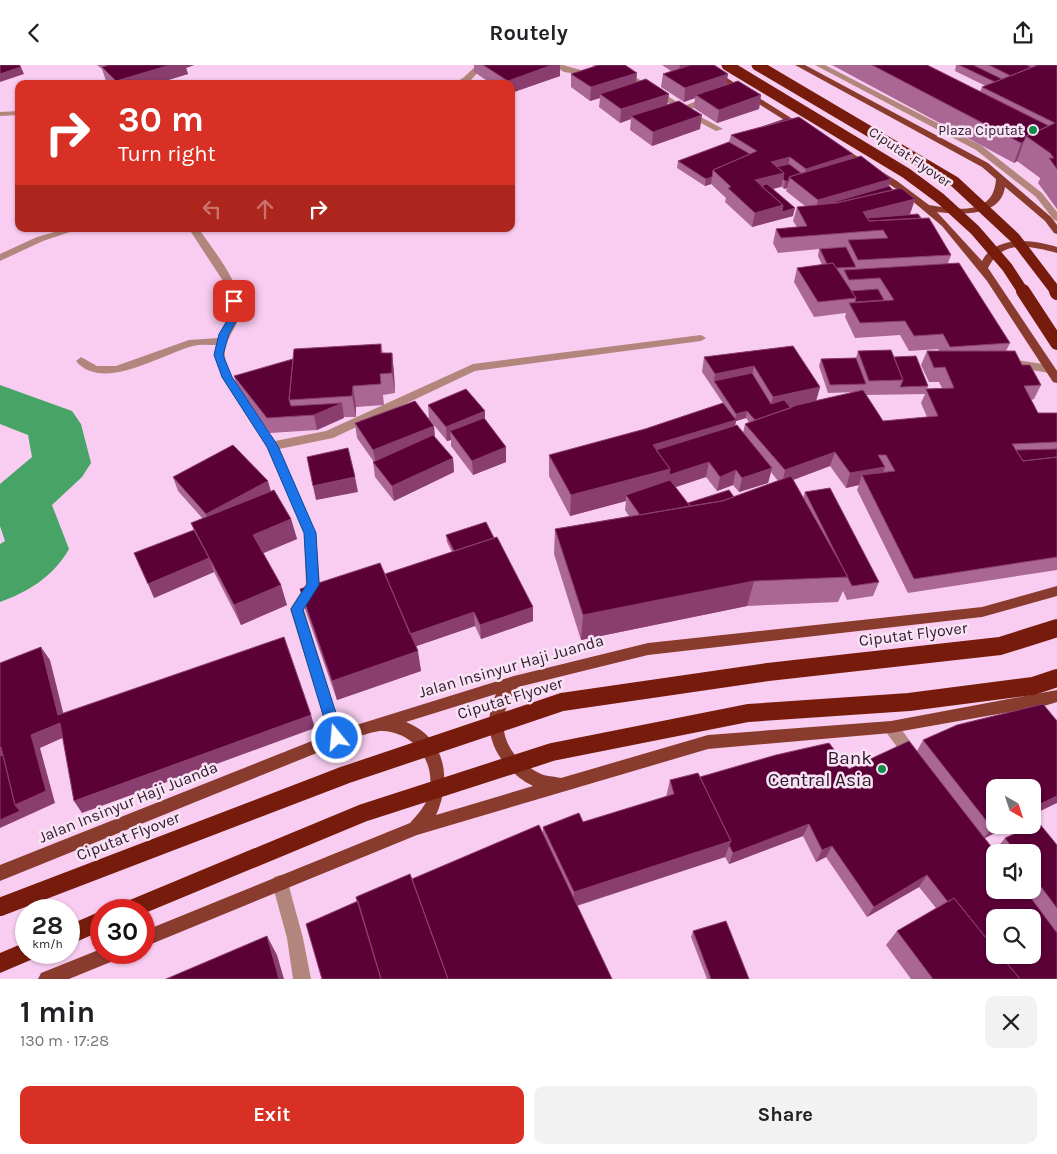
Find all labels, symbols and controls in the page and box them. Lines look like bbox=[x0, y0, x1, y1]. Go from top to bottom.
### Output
icon: back bbox=[20, 19, 48, 47]
icon: share bbox=[1009, 19, 1037, 47]
text: Routely bbox=[489, 20, 568, 46]
text: 30 m bbox=[118, 99, 204, 140]
icon: right bbox=[35, 100, 100, 165]
place label: Plaza Ciputat bbox=[938, 122, 1023, 139]
street label: Ciputat Flyover bbox=[866, 123, 955, 191]
marker: Plaza Ciputat bbox=[1027, 124, 1039, 136]
text: Turn right bbox=[118, 141, 216, 167]
icon: left bbox=[198, 195, 226, 223]
icon: ahead bbox=[251, 195, 279, 223]
icon: right bbox=[304, 195, 332, 223]
pin bbox=[213, 280, 255, 322]
icon: arrive bbox=[220, 287, 248, 315]
street label: Ciputat Flyover bbox=[858, 618, 969, 650]
street label: Jalan Insinyur Haji Juanda bbox=[416, 630, 606, 702]
street label: Ciputat Flyover bbox=[455, 673, 565, 723]
position arrow bbox=[310, 711, 362, 763]
place label: Bank Central Asia bbox=[768, 747, 872, 791]
street label: Jalan Insinyur Haji Juanda bbox=[36, 757, 220, 847]
marker: Bank Central Asia bbox=[876, 763, 888, 775]
north arrow bbox=[986, 779, 1041, 834]
map controls bbox=[986, 779, 1041, 964]
street label: Ciputat Flyover bbox=[74, 807, 183, 864]
button: sound bbox=[986, 844, 1041, 899]
speed limit sign: 30 bbox=[90, 899, 155, 964]
button: search bbox=[986, 909, 1041, 964]
text: 28 bbox=[32, 911, 63, 940]
text: km/h bbox=[32, 937, 63, 951]
text: 1 min bbox=[20, 994, 95, 1030]
button: close bbox=[985, 996, 1037, 1048]
text: 130 m · 17:28 bbox=[20, 1031, 109, 1050]
button: Exit bbox=[20, 1086, 524, 1144]
button: Share bbox=[534, 1086, 1037, 1144]

